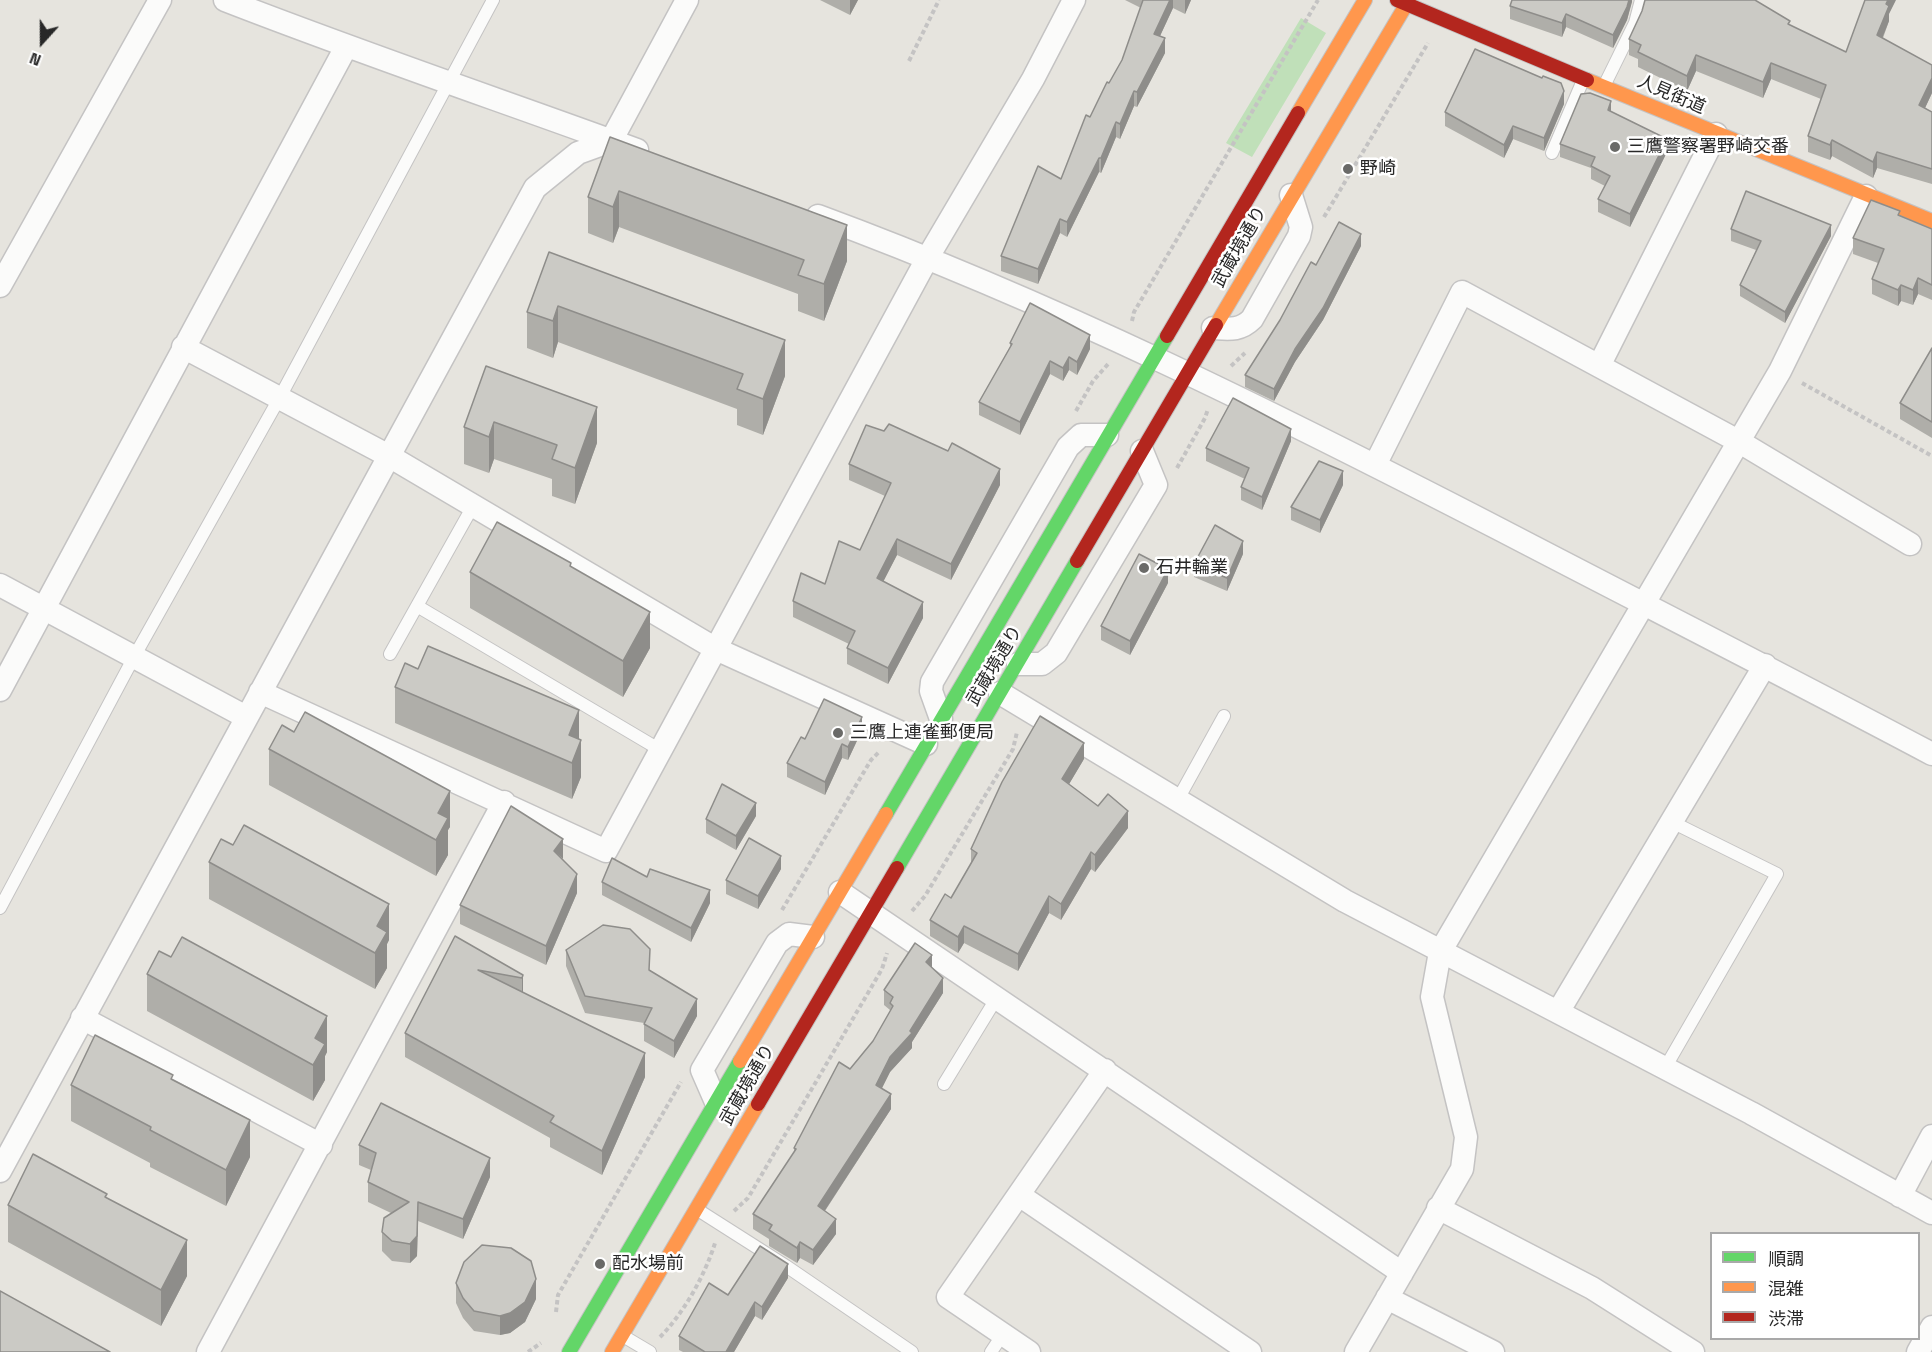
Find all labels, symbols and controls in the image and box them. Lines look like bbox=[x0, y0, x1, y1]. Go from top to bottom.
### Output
north arrow bbox=[12, 12, 72, 72]
text: N bbox=[27, 48, 44, 71]
street label: 人見街道 bbox=[1634, 71, 1708, 119]
place label: 三鷹警察署野崎交番 bbox=[1627, 136, 1789, 158]
marker: 三鷹警察署野崎交番 bbox=[1608, 140, 1622, 154]
place label: 野崎 bbox=[1360, 158, 1396, 180]
marker: 野崎 bbox=[1341, 162, 1355, 176]
street label: 武蔵境通り bbox=[1208, 203, 1272, 291]
place label: 石井輪業 bbox=[1156, 557, 1228, 579]
marker: 石井輪業 bbox=[1137, 561, 1151, 575]
street label: 武蔵境通り bbox=[963, 622, 1027, 710]
place label: 三鷹上連雀郵便局 bbox=[850, 722, 994, 744]
marker: 三鷹上連雀郵便局 bbox=[831, 726, 845, 740]
street label: 武蔵境通り bbox=[716, 1041, 780, 1129]
legend bbox=[1710, 1232, 1920, 1340]
text: 順調 bbox=[1768, 1247, 1804, 1270]
place label: 配水場前 bbox=[612, 1253, 684, 1275]
marker: 配水場前 bbox=[593, 1257, 607, 1271]
text: 混雑 bbox=[1768, 1277, 1804, 1300]
text: 渋滞 bbox=[1768, 1307, 1804, 1330]

